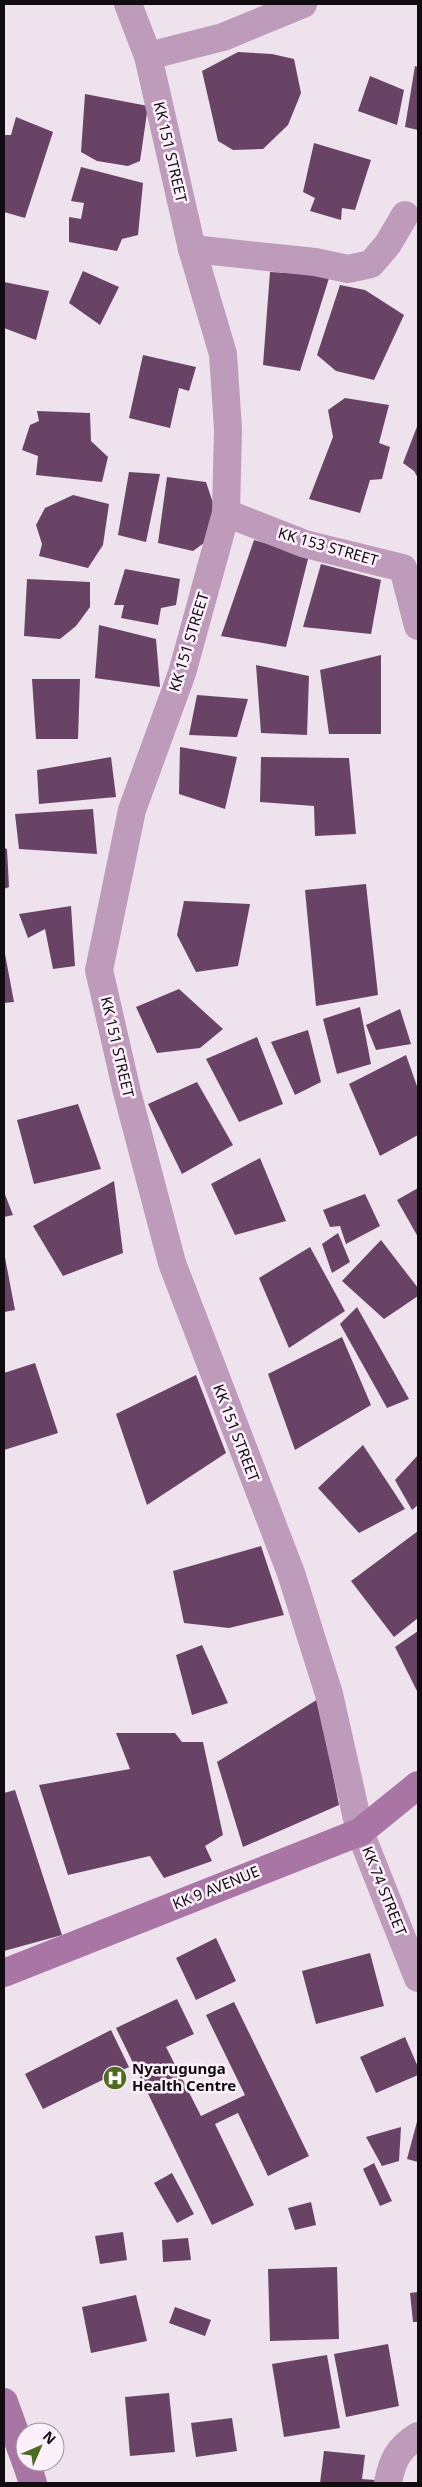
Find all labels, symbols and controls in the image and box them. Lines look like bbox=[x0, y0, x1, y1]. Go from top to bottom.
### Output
street label: KK 151 STREET bbox=[150, 99, 192, 205]
street label: KK 153 STREET bbox=[276, 522, 381, 570]
street label: KK 151 STREET bbox=[163, 589, 213, 694]
street label: KK 151 STREET bbox=[97, 994, 139, 1100]
street label: KK 151 STREET bbox=[209, 1381, 265, 1485]
street label: KK 74 STREET bbox=[358, 1843, 412, 1939]
street label: KK 9 AVENUE bbox=[169, 1861, 262, 1914]
place label: Nyarugunga Health Centre bbox=[132, 2058, 236, 2095]
hospital icon: Nyarugunga Health Centre bbox=[102, 2065, 128, 2091]
north arrow bbox=[15, 2422, 65, 2472]
text: N bbox=[39, 2427, 60, 2448]

